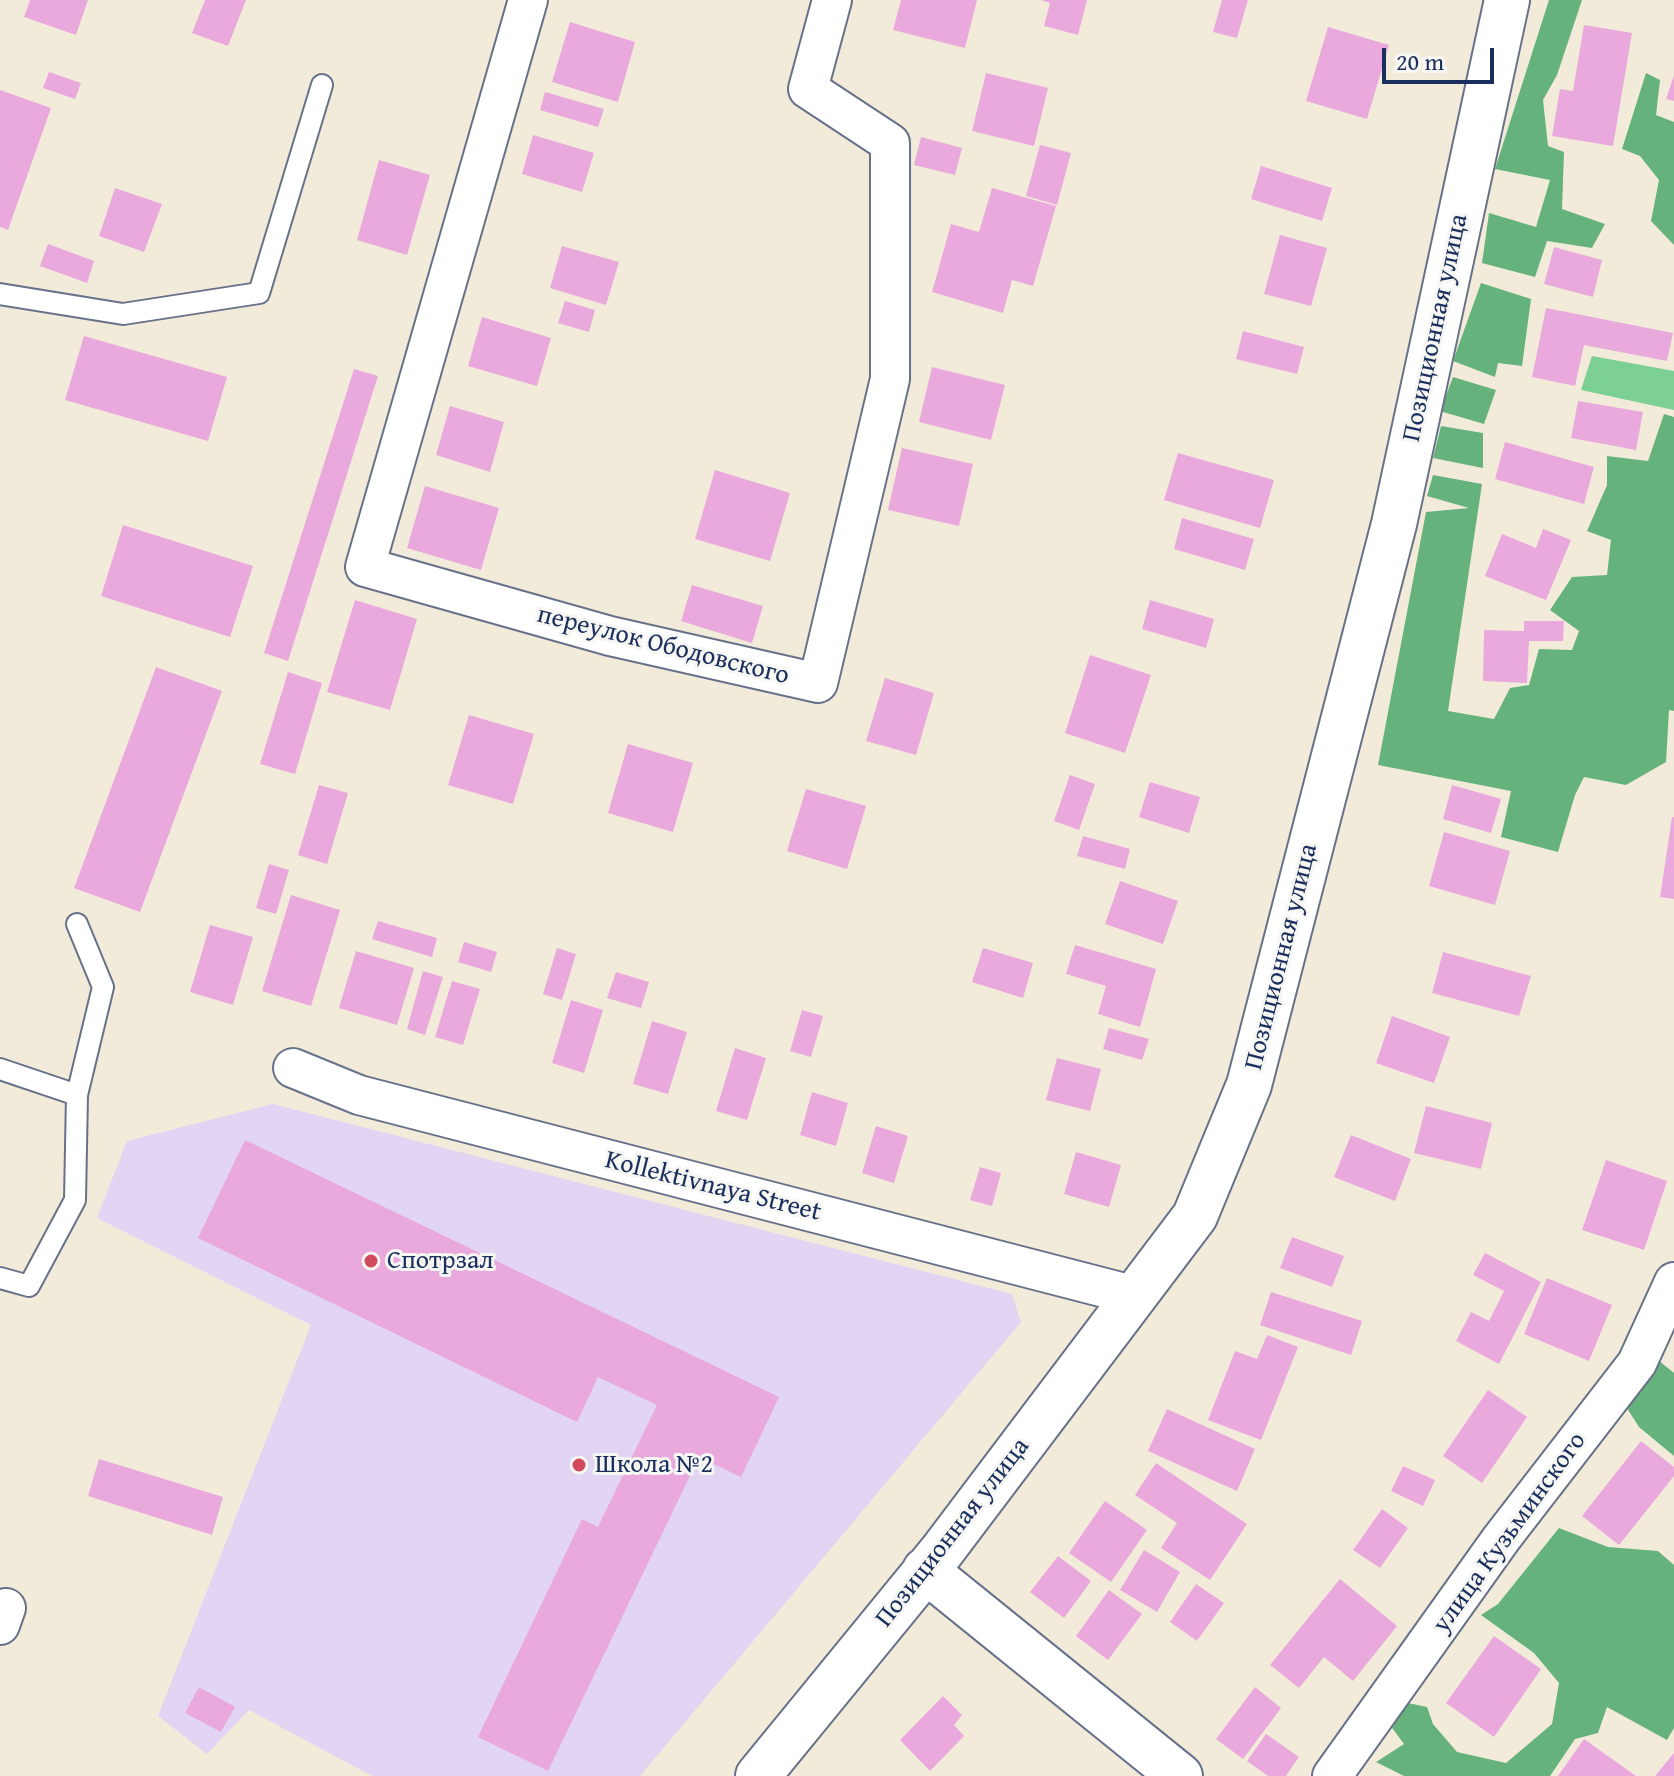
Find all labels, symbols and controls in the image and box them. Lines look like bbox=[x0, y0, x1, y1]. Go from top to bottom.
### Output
scale bar bbox=[1386, 32, 1498, 82]
text: 20 m bbox=[1396, 44, 1444, 79]
street label: Позиционная улица bbox=[1397, 211, 1475, 445]
street label: переулок Ободовского bbox=[534, 600, 792, 692]
street label: Позиционная улица bbox=[1239, 841, 1325, 1073]
street label: Kollektivnaya Street bbox=[602, 1145, 824, 1229]
place label: Спотрзал bbox=[387, 1245, 494, 1277]
marker: Спотрзал bbox=[362, 1252, 380, 1270]
street label: улица Кузьминского bbox=[1427, 1427, 1593, 1639]
street label: Позиционная улица bbox=[869, 1432, 1037, 1634]
place label: Школа №2 bbox=[595, 1449, 713, 1481]
marker: Школа №2 bbox=[570, 1456, 588, 1474]

